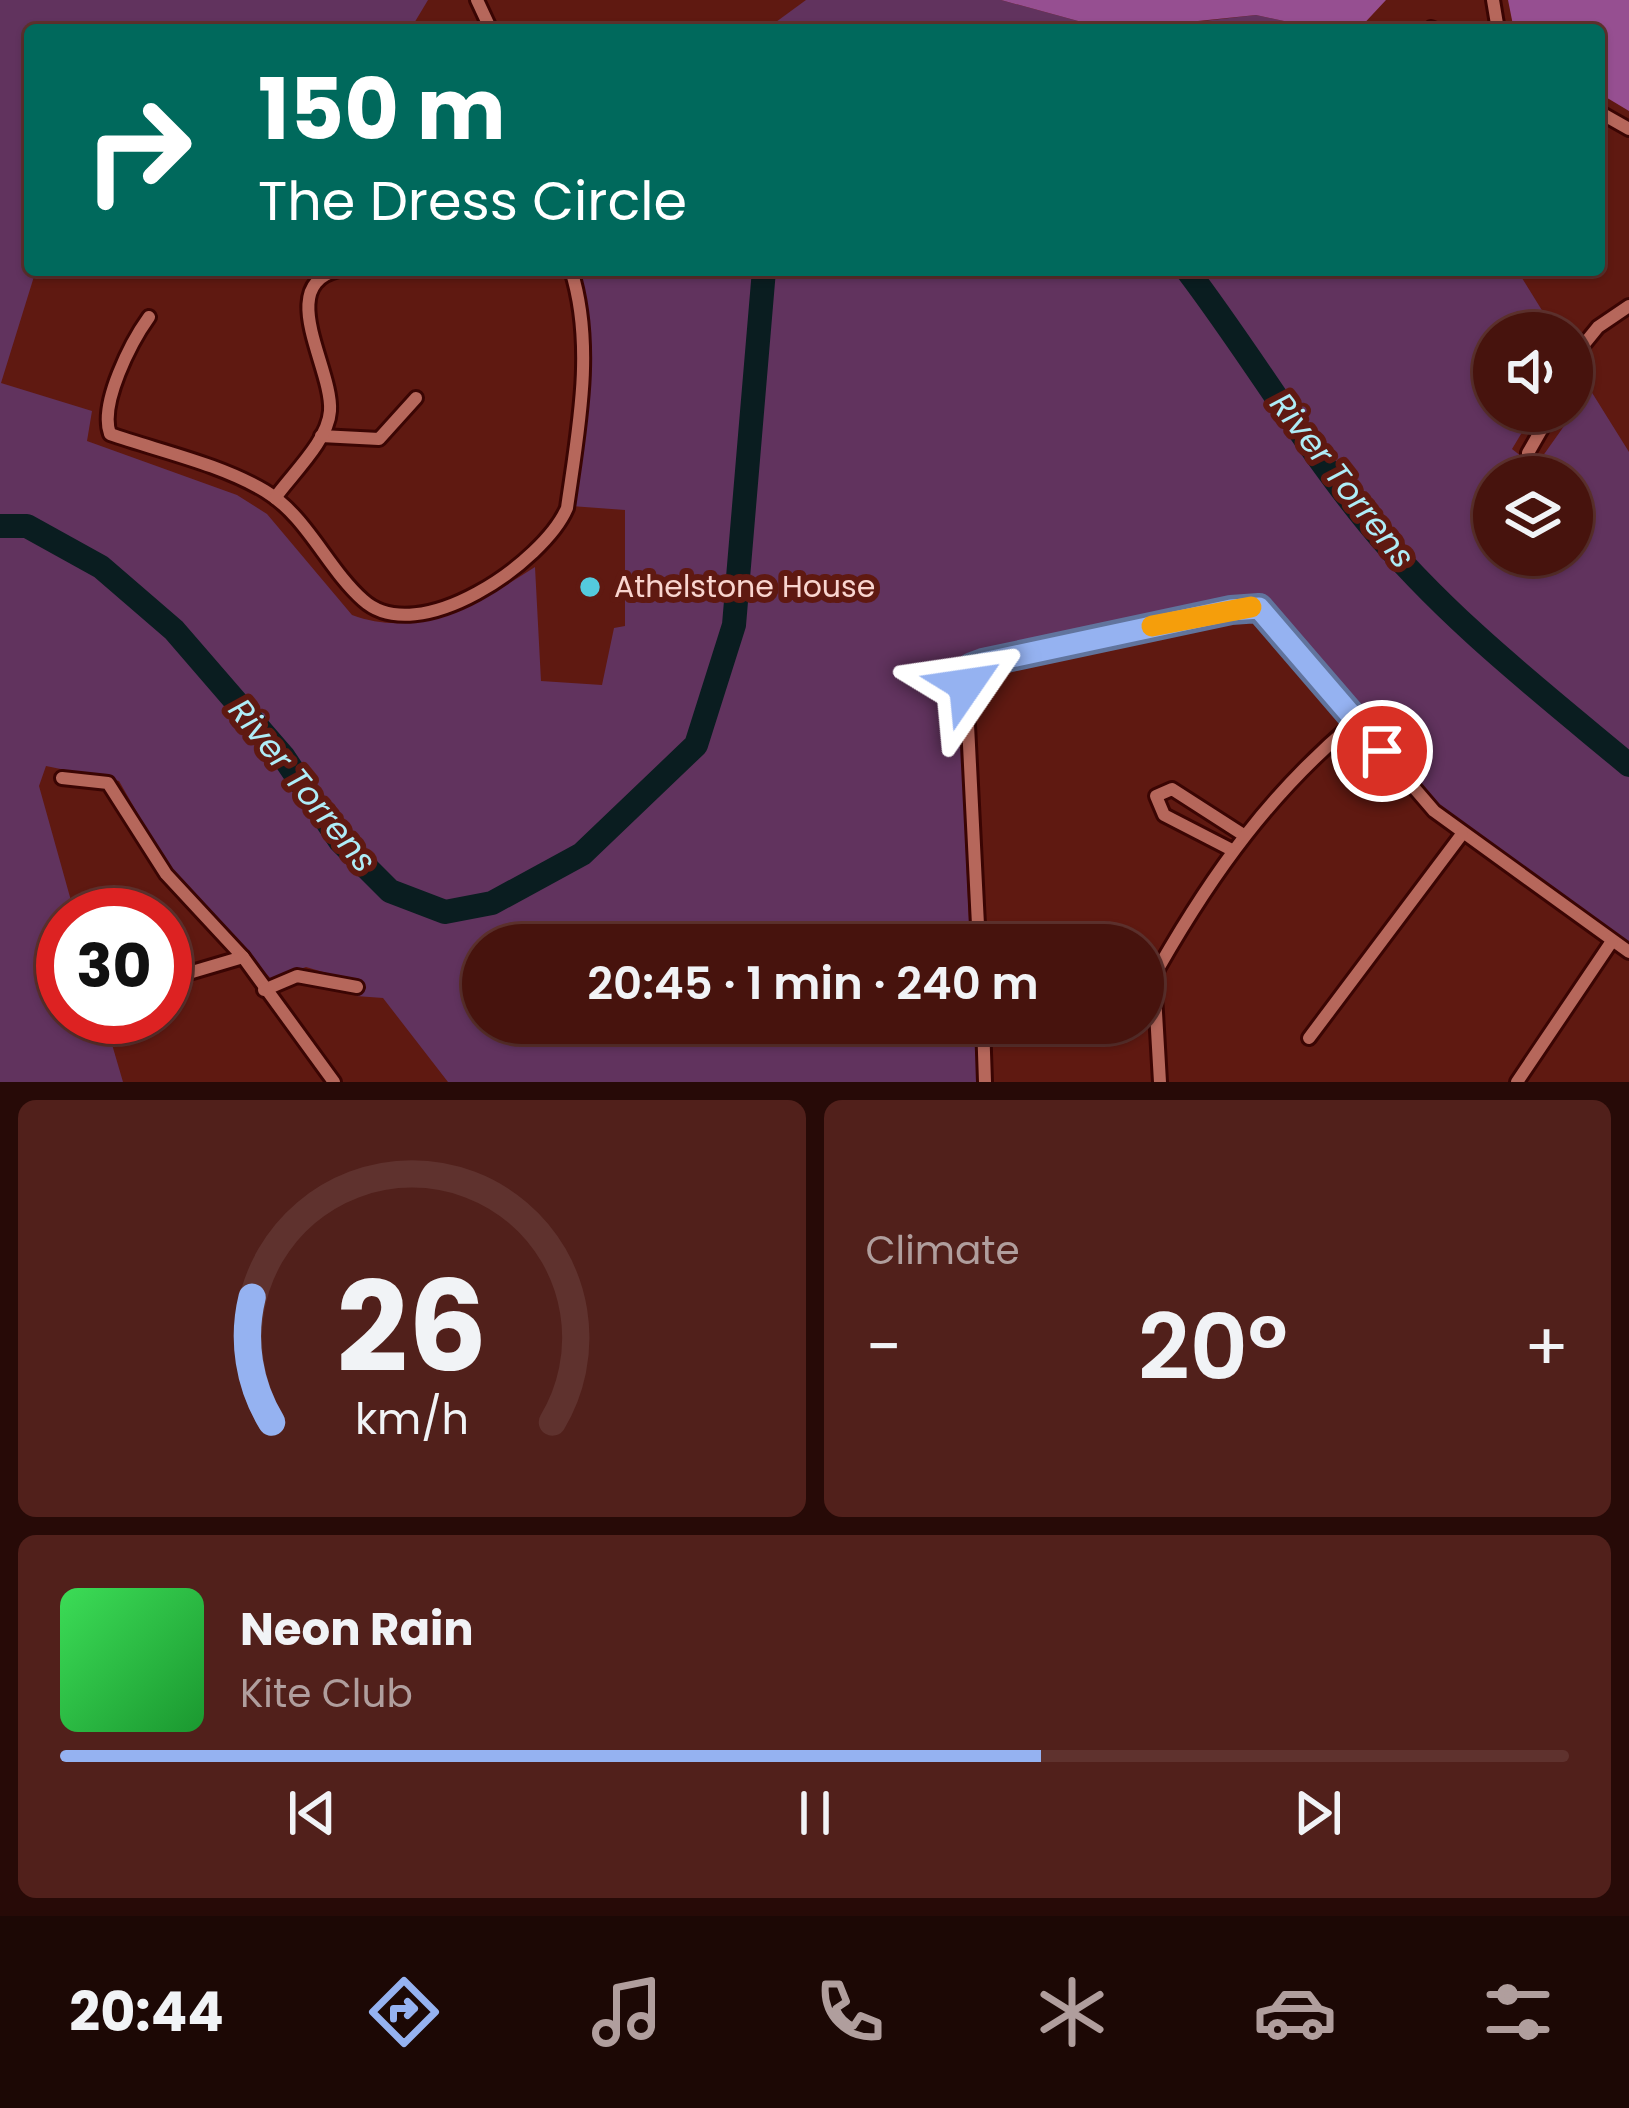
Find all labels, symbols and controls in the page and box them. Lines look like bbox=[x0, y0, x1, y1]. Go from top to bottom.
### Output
text: 150 m bbox=[258, 51, 506, 168]
icon: right bbox=[60, 72, 216, 228]
text: The Dress Circle bbox=[258, 163, 687, 239]
map controls bbox=[1473, 312, 1593, 576]
button: sound bbox=[1473, 312, 1593, 432]
water label: River Torrens bbox=[1259, 382, 1426, 578]
button: layers bbox=[1473, 456, 1593, 576]
place label: Athelstone House bbox=[614, 565, 875, 608]
marker: Athelstone House bbox=[577, 574, 603, 600]
position arrow bbox=[903, 622, 1029, 748]
water label: River Torrens bbox=[218, 688, 387, 882]
pin bbox=[1331, 700, 1433, 802]
icon: arrive bbox=[1349, 718, 1415, 784]
speed limit sign: 30 bbox=[36, 888, 192, 1044]
text: 20:45 · 1 min · 240 m bbox=[587, 952, 1039, 1015]
text: Climate bbox=[866, 1223, 1020, 1278]
text: 26 bbox=[336, 1240, 487, 1415]
text: 20° bbox=[1138, 1284, 1288, 1411]
text: − bbox=[866, 1301, 902, 1393]
text: + bbox=[1524, 1301, 1569, 1393]
text: km/h bbox=[355, 1388, 469, 1448]
text: Neon Rain bbox=[240, 1598, 474, 1661]
text: Kite Club bbox=[240, 1666, 413, 1721]
icon: previous bbox=[279, 1780, 345, 1846]
icon: pause bbox=[782, 1780, 848, 1846]
icon: next bbox=[1285, 1780, 1351, 1846]
icon: directions bbox=[362, 1970, 446, 2054]
icon: music bbox=[585, 1970, 669, 2054]
icon: phone bbox=[808, 1970, 892, 2054]
icon: climate bbox=[1030, 1970, 1114, 2054]
icon: car bbox=[1253, 1970, 1337, 2054]
icon: filters bbox=[1476, 1970, 1560, 2054]
text: 20:44 bbox=[69, 1974, 224, 2050]

